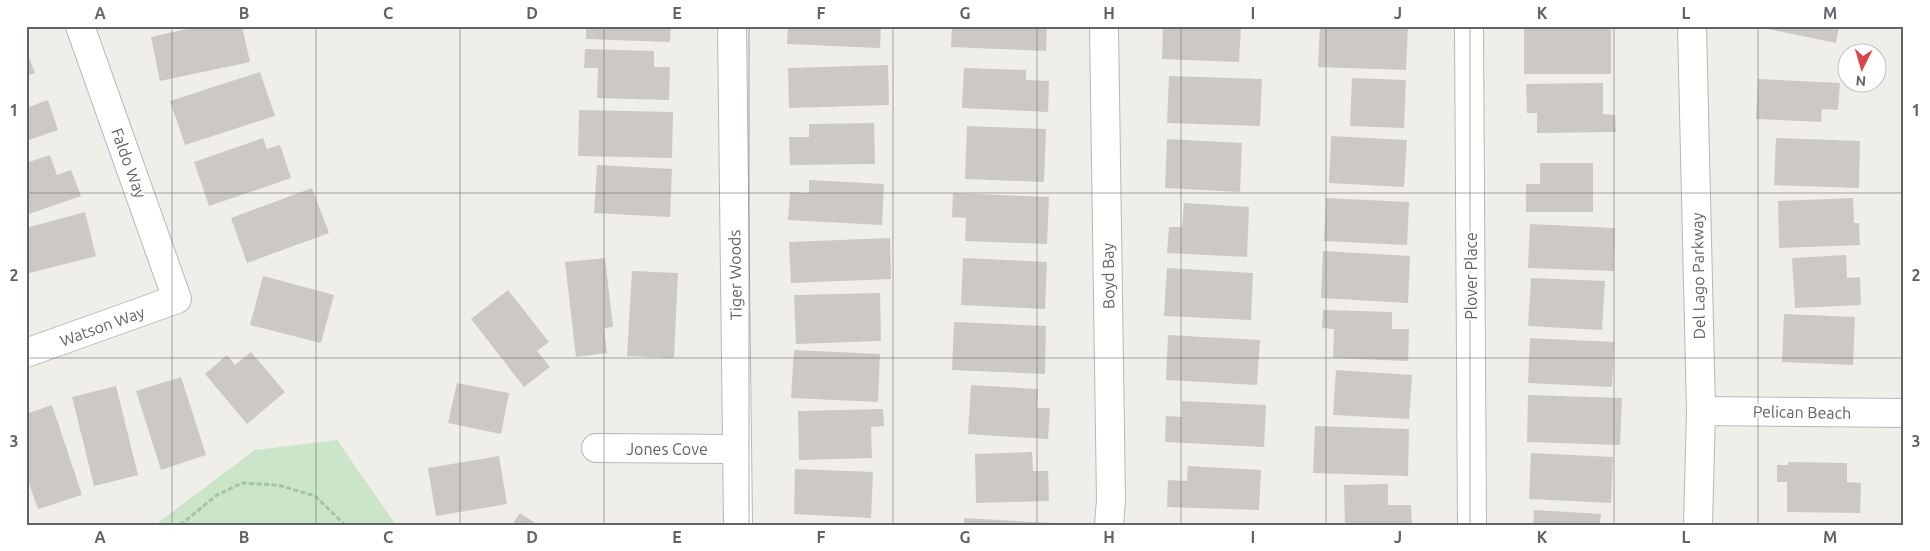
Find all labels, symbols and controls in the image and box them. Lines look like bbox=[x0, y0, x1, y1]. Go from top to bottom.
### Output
text: A bbox=[94, 4, 106, 22]
text: B bbox=[239, 4, 249, 22]
text: C bbox=[383, 4, 393, 22]
text: D bbox=[526, 4, 538, 22]
text: E bbox=[672, 4, 682, 22]
text: F bbox=[817, 4, 826, 22]
text: G bbox=[959, 4, 971, 22]
text: H bbox=[1103, 4, 1115, 22]
text: I bbox=[1251, 4, 1255, 22]
text: J bbox=[1394, 4, 1402, 22]
text: K bbox=[1537, 4, 1548, 22]
text: L bbox=[1682, 4, 1691, 22]
text: M bbox=[1823, 4, 1837, 22]
north arrow bbox=[1838, 42, 1888, 92]
text: N bbox=[1855, 73, 1867, 89]
text: 1 bbox=[9, 101, 19, 119]
text: 1 bbox=[1911, 101, 1921, 119]
street label: Faldo Way bbox=[108, 126, 150, 201]
street label: Del Lago Parkway bbox=[1688, 212, 1708, 340]
street label: Tiger Woods bbox=[725, 230, 745, 320]
street label: Plover Place bbox=[1462, 232, 1480, 320]
street label: Boyd Bay bbox=[1098, 242, 1118, 309]
text: 2 bbox=[9, 266, 19, 284]
text: 2 bbox=[1911, 266, 1921, 284]
street label: Watson Way bbox=[57, 302, 147, 350]
street label: Pelican Beach bbox=[1753, 402, 1851, 422]
text: 3 bbox=[9, 432, 19, 450]
text: 3 bbox=[1911, 432, 1921, 450]
street label: Jones Cove bbox=[626, 440, 708, 458]
text: A bbox=[94, 528, 106, 546]
text: B bbox=[239, 528, 249, 546]
text: C bbox=[383, 528, 393, 546]
text: D bbox=[526, 528, 538, 546]
text: E bbox=[672, 528, 682, 546]
text: F bbox=[817, 528, 826, 546]
text: G bbox=[959, 528, 971, 546]
text: H bbox=[1103, 528, 1115, 546]
text: I bbox=[1251, 528, 1255, 546]
text: J bbox=[1394, 528, 1402, 546]
text: K bbox=[1537, 528, 1548, 546]
text: L bbox=[1682, 528, 1691, 546]
text: M bbox=[1823, 528, 1837, 546]

